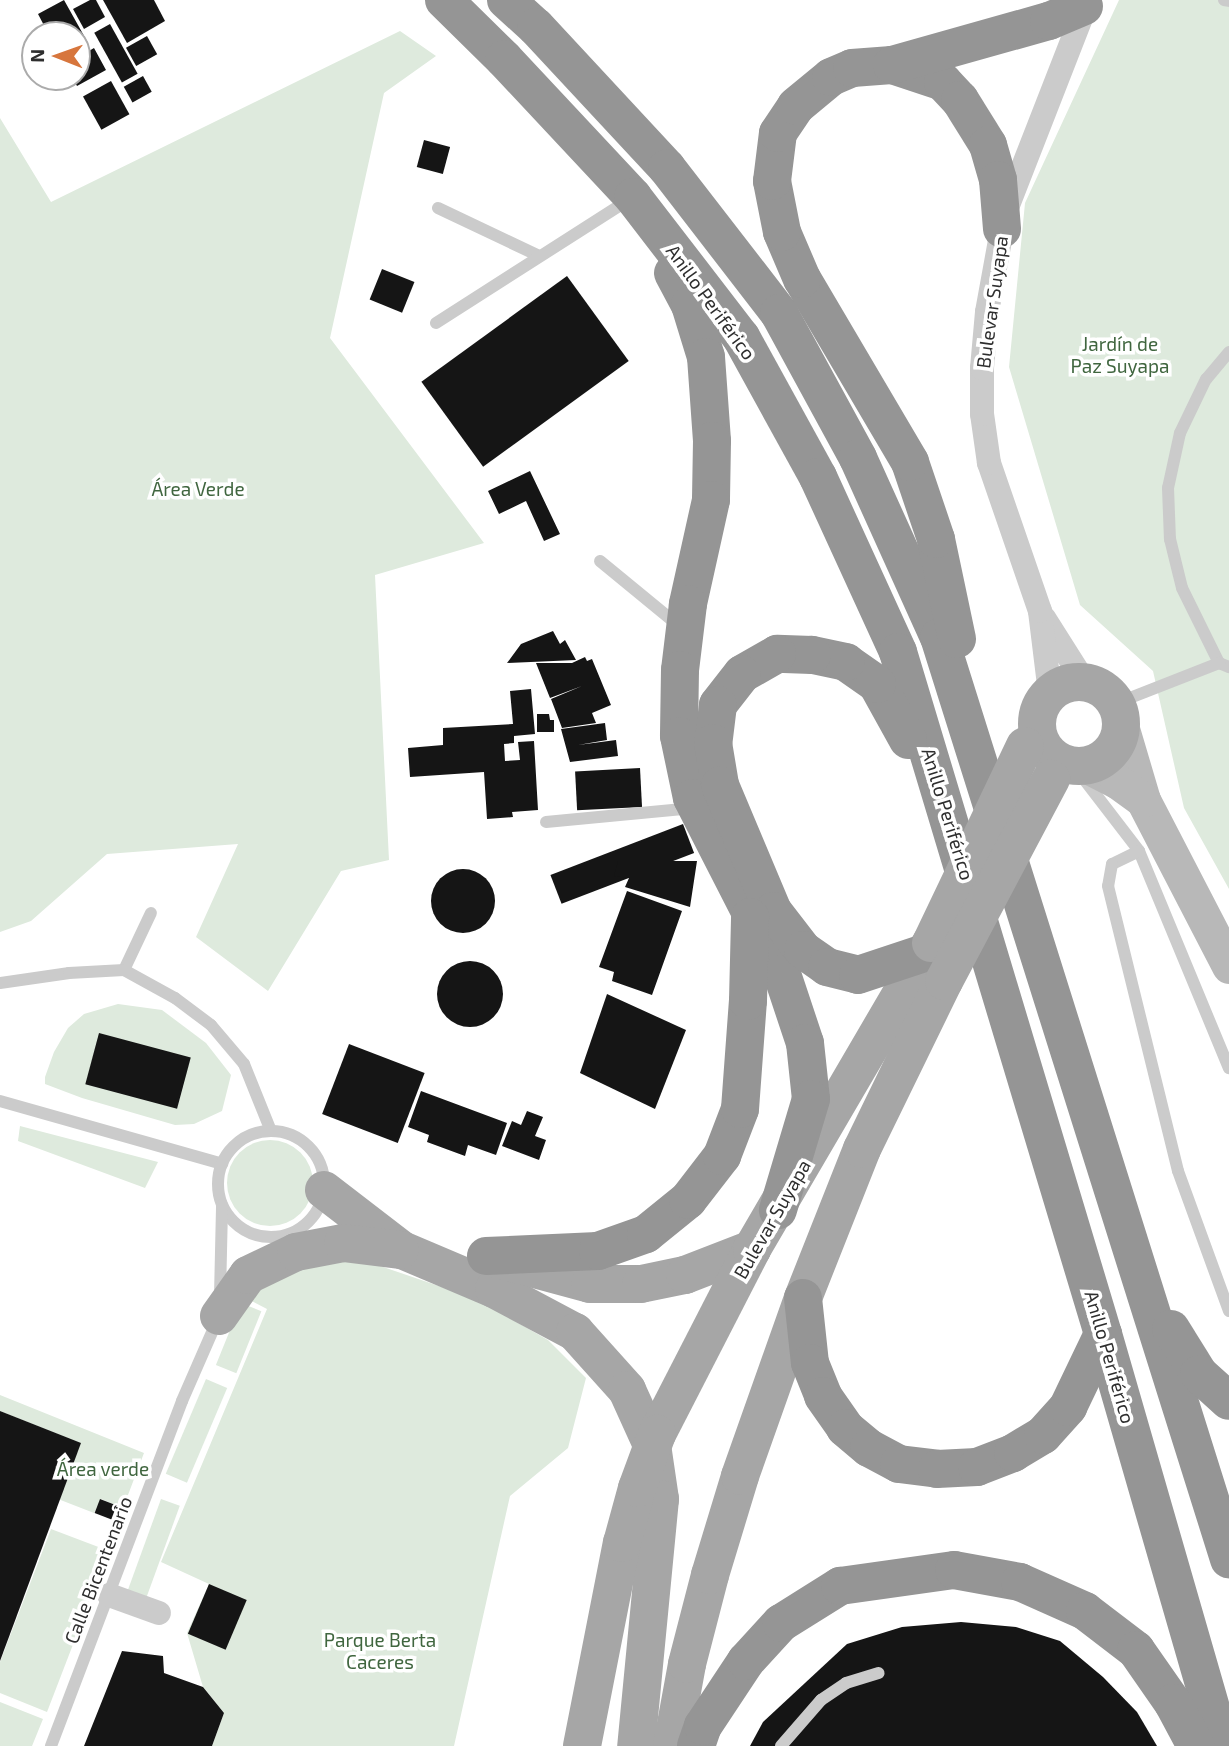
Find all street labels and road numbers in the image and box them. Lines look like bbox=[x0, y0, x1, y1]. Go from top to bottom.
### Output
street label: Bulevar Suyapa bbox=[971, 234, 1013, 370]
street label: Anillo Periférico bbox=[662, 240, 760, 364]
street label: Anillo Periférico bbox=[917, 745, 979, 883]
street label: Bulevar Suyapa bbox=[729, 1155, 815, 1283]
street label: Anillo Periférico bbox=[1080, 1288, 1140, 1426]
street label: Calle Bicentenario bbox=[59, 1493, 137, 1647]

